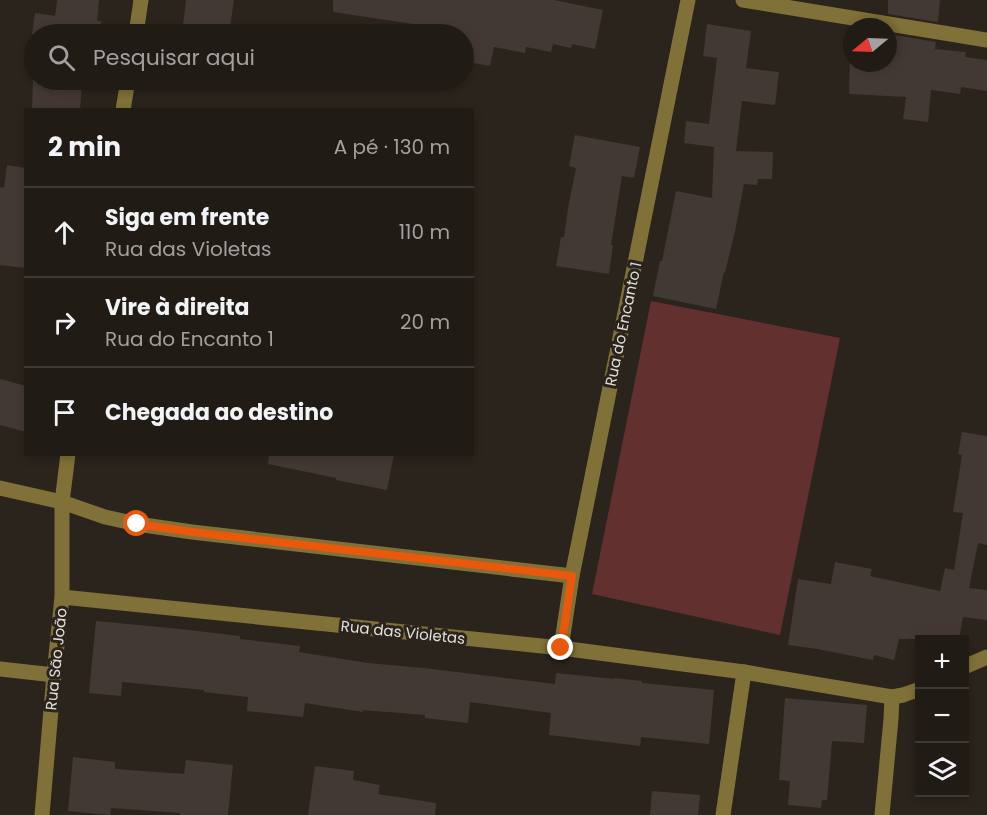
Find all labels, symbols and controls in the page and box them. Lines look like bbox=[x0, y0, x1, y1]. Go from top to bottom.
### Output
north arrow bbox=[843, 18, 897, 72]
search box bbox=[24, 24, 474, 90]
icon: search bbox=[45, 41, 78, 74]
text: Pesquisar aqui bbox=[93, 42, 255, 73]
text: 2 min bbox=[48, 129, 121, 165]
text: A pé · 130 m bbox=[334, 133, 450, 161]
text: Siga em frente bbox=[105, 202, 269, 233]
icon: ahead bbox=[48, 216, 81, 249]
text: 110 m bbox=[399, 218, 450, 246]
text: Rua das Violetas bbox=[105, 235, 271, 263]
street label: Rua do Encanto 1 bbox=[600, 260, 646, 388]
text: Vire à direita bbox=[105, 292, 250, 323]
icon: right bbox=[48, 306, 81, 339]
text: 20 m bbox=[400, 308, 450, 336]
text: Rua do Encanto 1 bbox=[105, 325, 274, 353]
icon: arrive bbox=[48, 396, 81, 429]
text: Chegada ao destino bbox=[105, 397, 333, 428]
route start bbox=[123, 510, 149, 536]
street label: Rua São João bbox=[40, 607, 72, 711]
street label: Rua das Violetas bbox=[340, 615, 466, 649]
route end bbox=[547, 634, 573, 660]
map controls bbox=[915, 635, 969, 797]
button: + bbox=[915, 635, 969, 689]
button: − bbox=[915, 689, 969, 743]
button: layers bbox=[915, 743, 969, 797]

